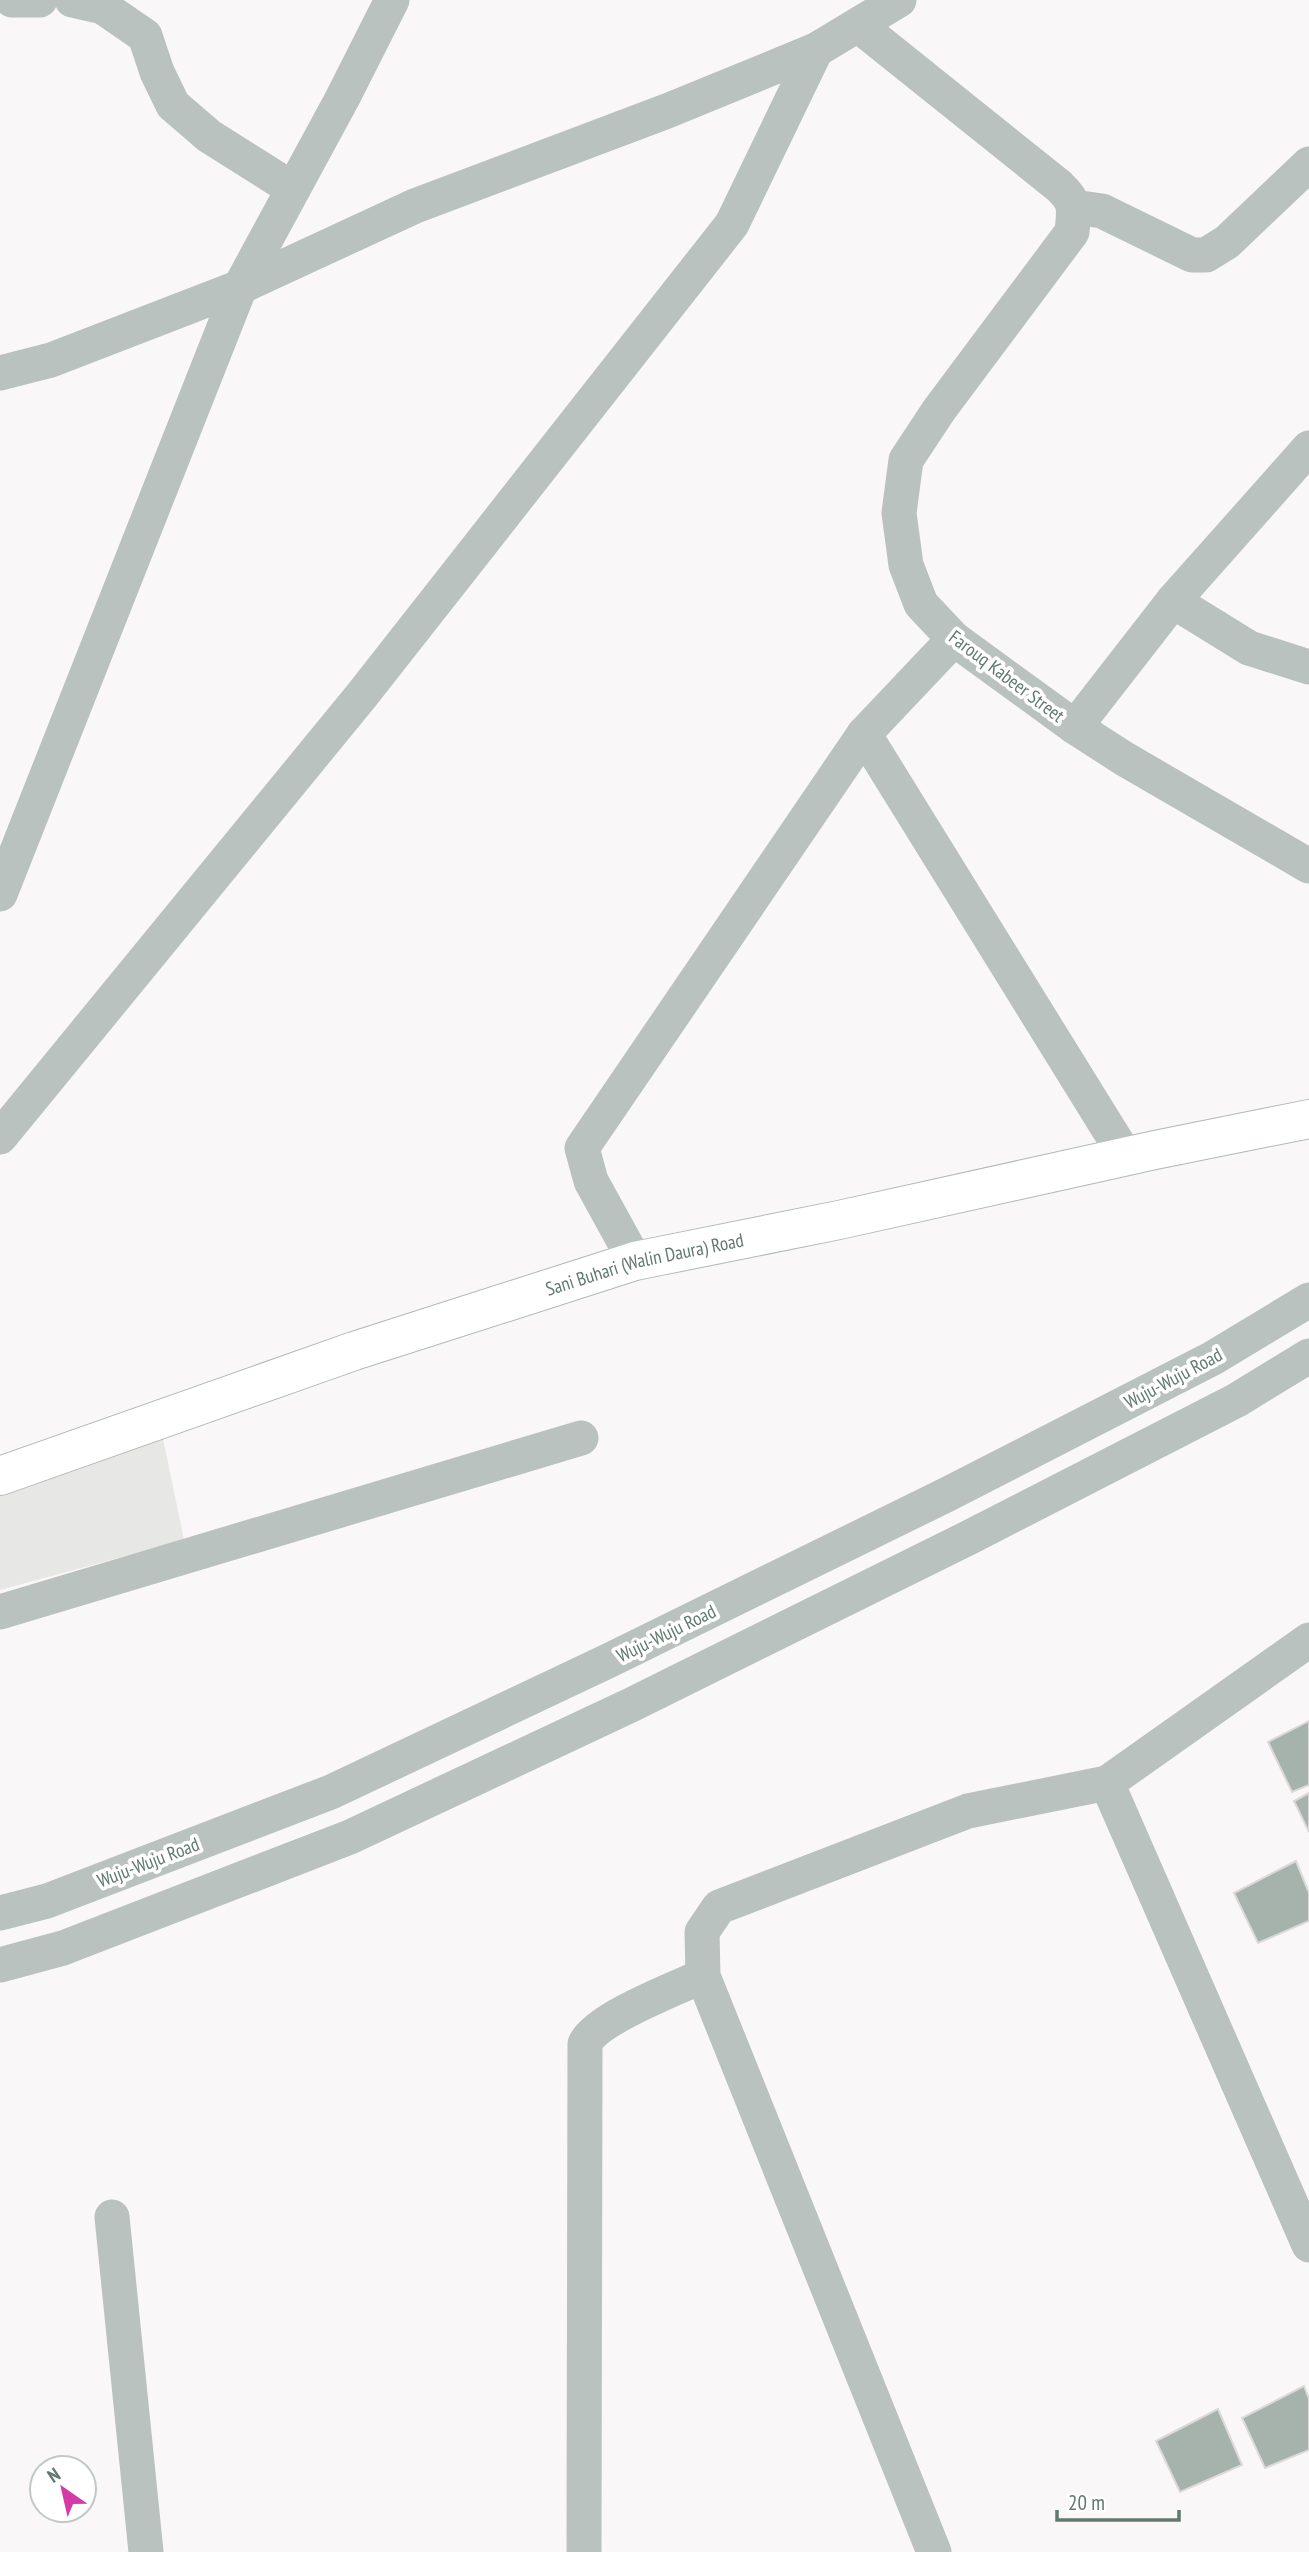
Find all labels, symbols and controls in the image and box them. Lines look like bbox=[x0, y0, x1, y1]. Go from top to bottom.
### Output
street label: Farouq Kabeer Street bbox=[945, 625, 1070, 728]
street label: Sani Buhari (Walin Daura) Road bbox=[543, 1228, 745, 1301]
street label: Wuju-Wuju Road bbox=[1120, 1342, 1226, 1414]
street label: Wuju-Wuju Road bbox=[613, 1599, 719, 1667]
street label: Wuju-Wuju Road bbox=[94, 1832, 202, 1892]
north arrow bbox=[28, 2454, 98, 2524]
text: N bbox=[43, 2462, 64, 2488]
scale bar bbox=[1057, 2478, 1180, 2522]
text: 20 m bbox=[1068, 2489, 1105, 2516]

